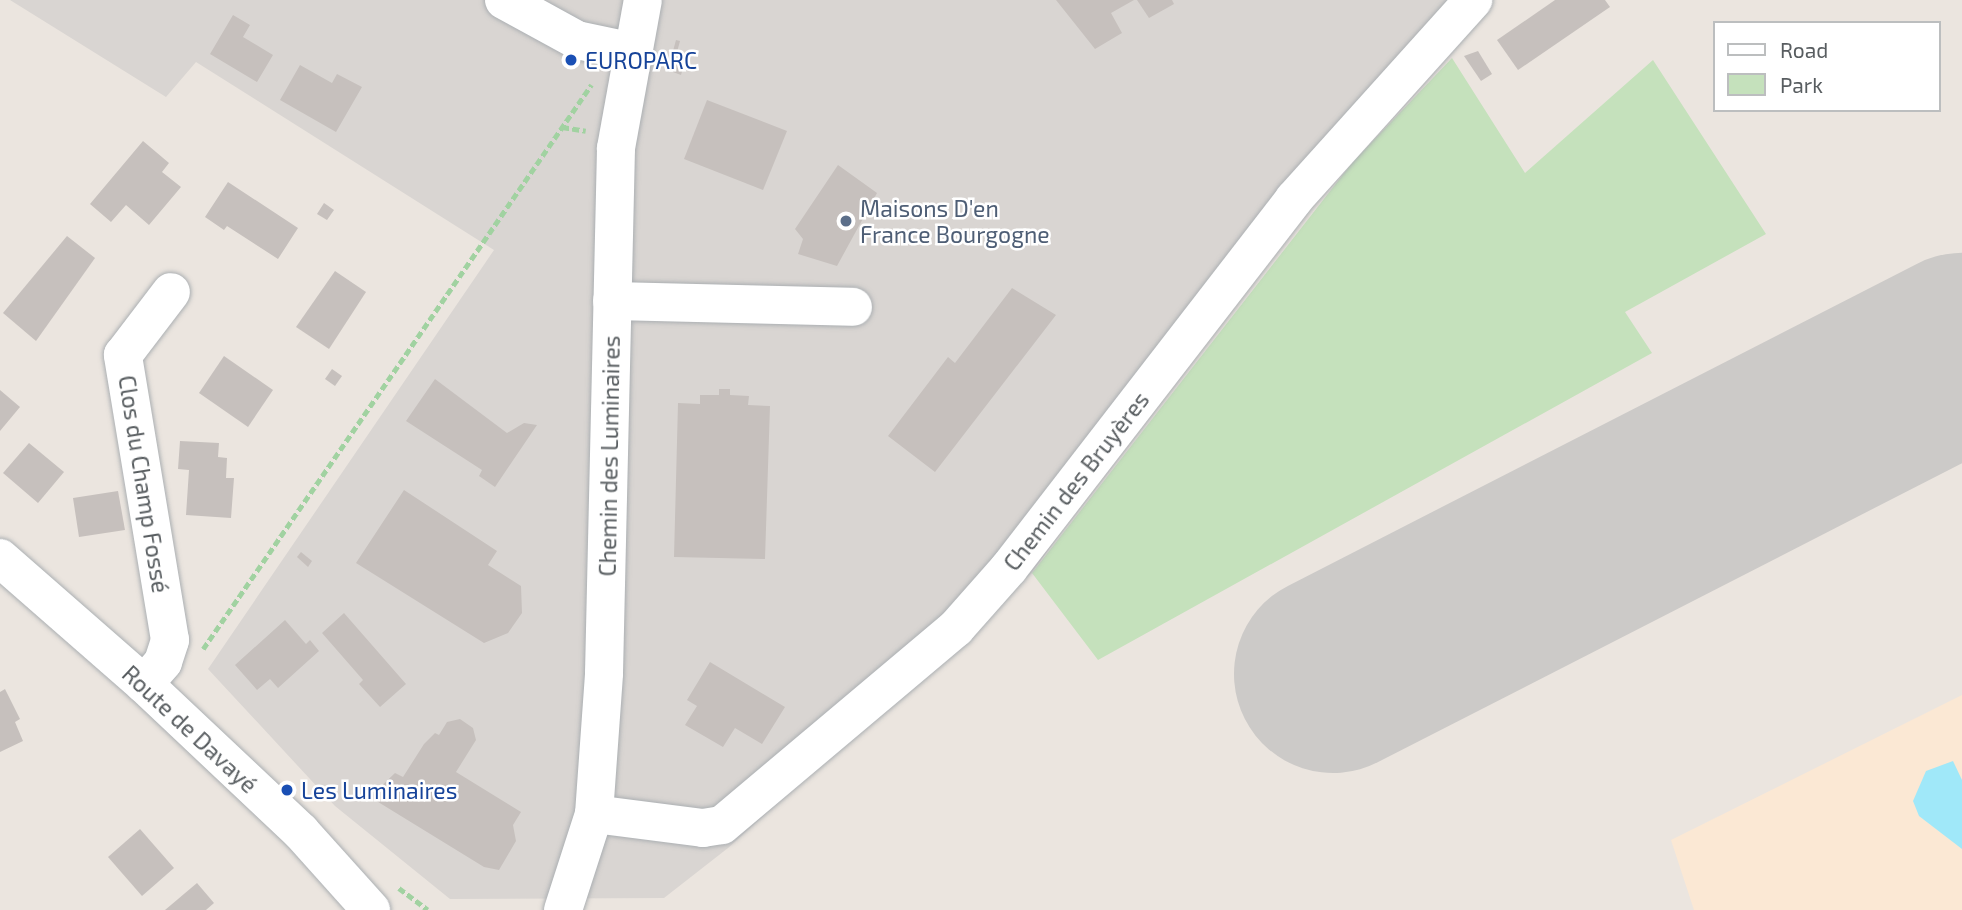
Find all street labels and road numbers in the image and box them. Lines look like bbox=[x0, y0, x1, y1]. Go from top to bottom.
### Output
street label: Chemin des Luminaires bbox=[593, 335, 625, 577]
street label: Clos du Champ Fossé bbox=[113, 373, 175, 595]
street label: Chemin des Bruyères bbox=[998, 386, 1154, 576]
street label: Route de Davayé bbox=[117, 660, 263, 798]

